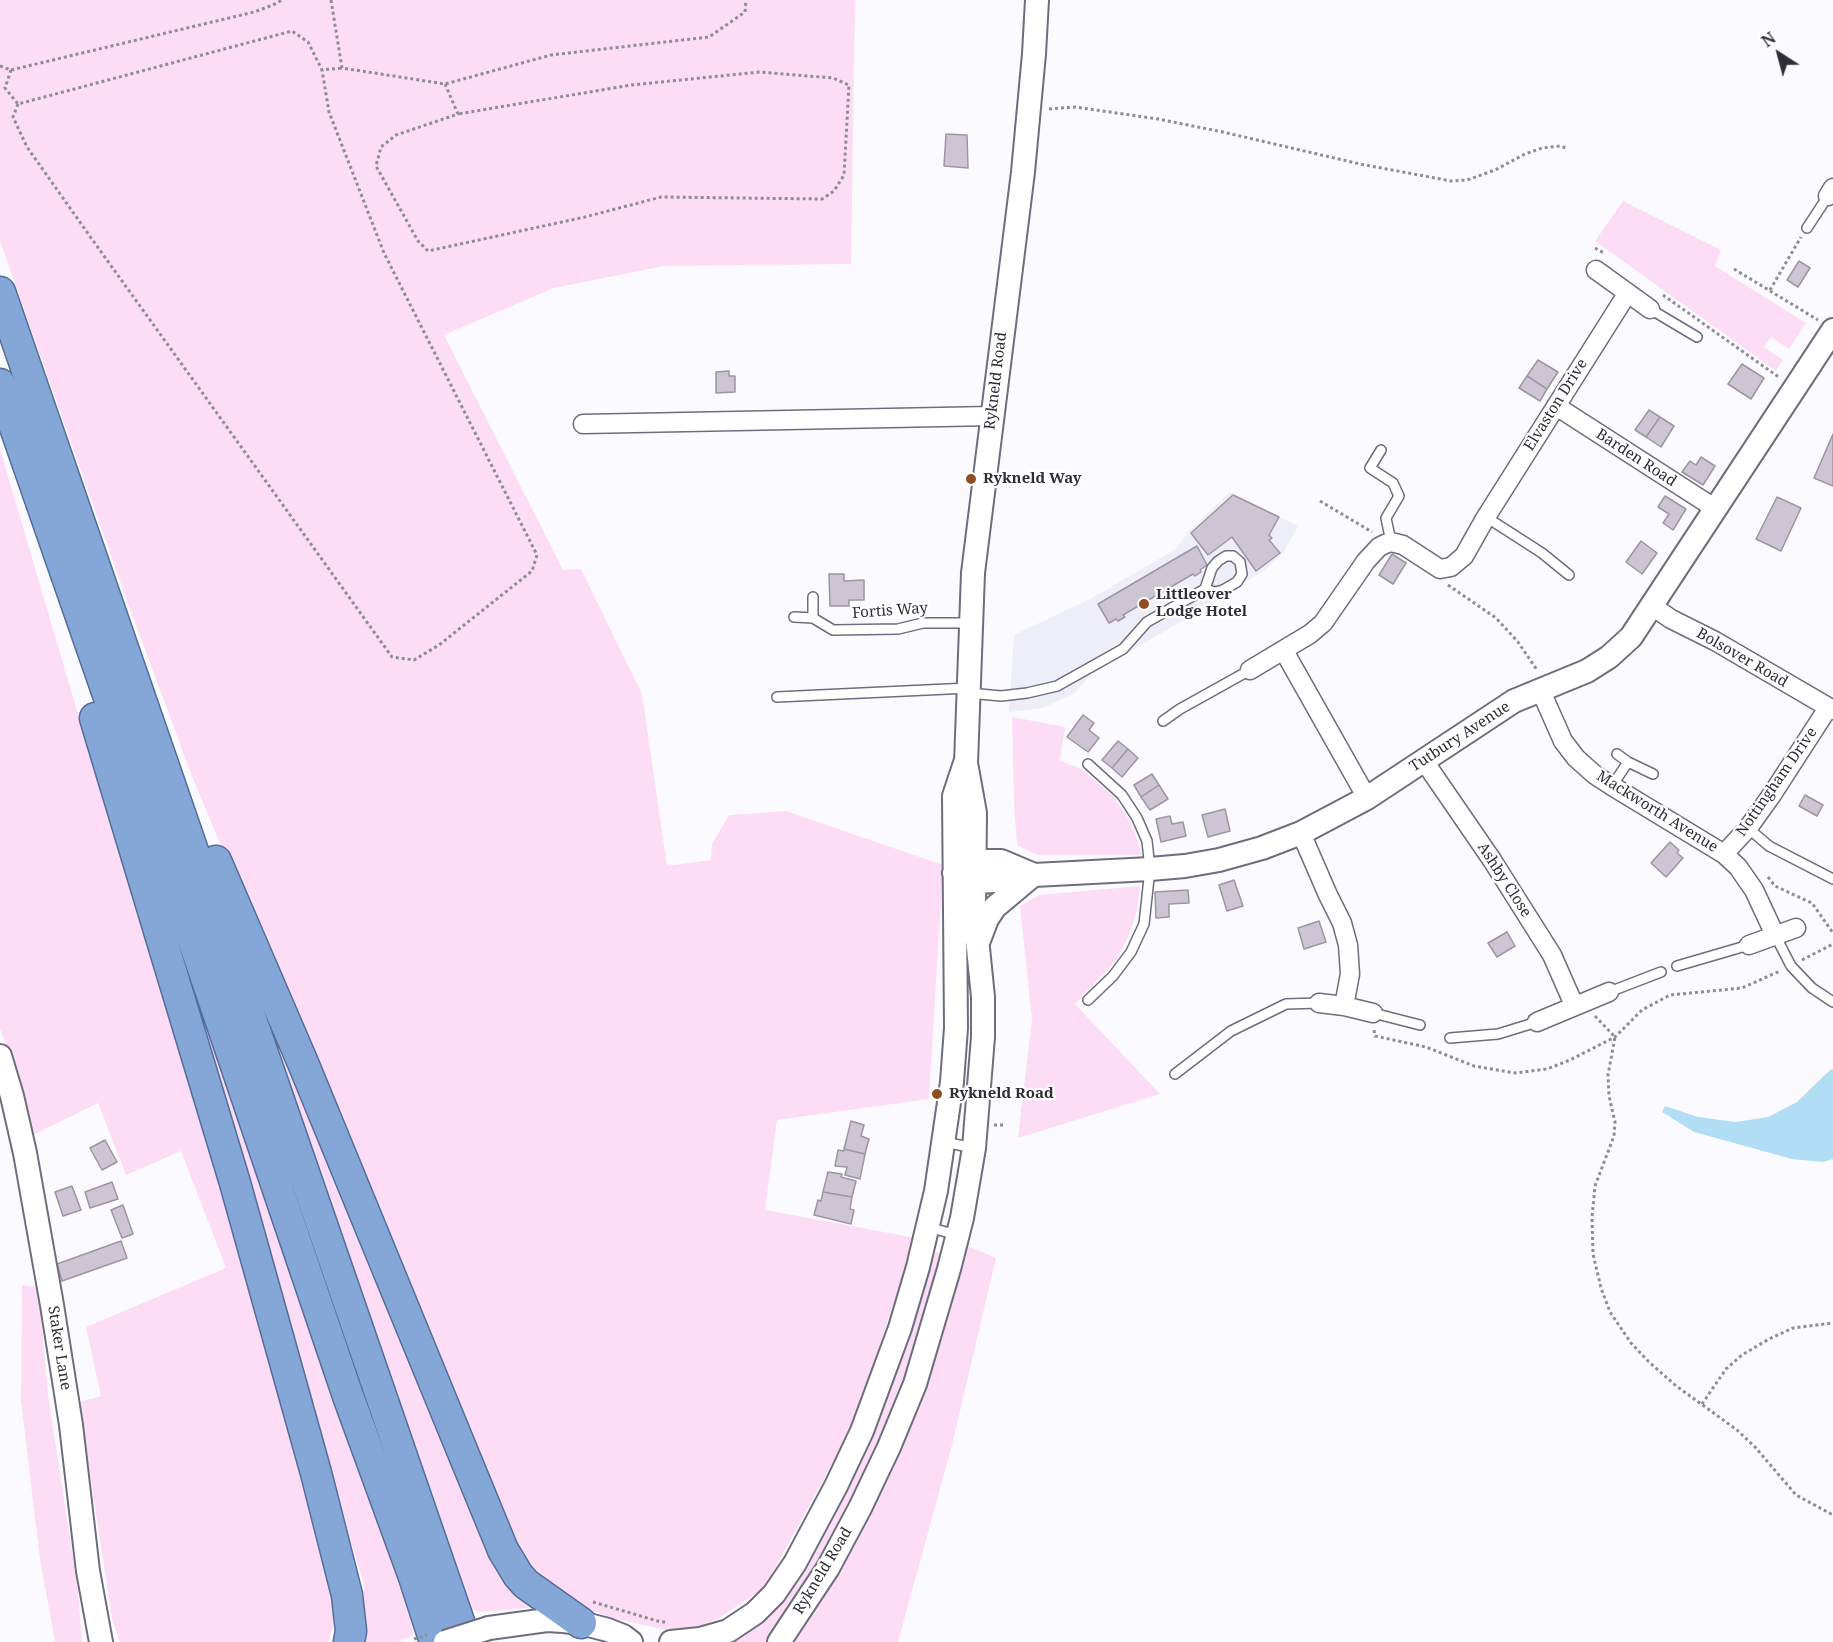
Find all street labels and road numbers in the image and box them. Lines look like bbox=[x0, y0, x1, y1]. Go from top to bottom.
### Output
street label: Rykneld Road bbox=[981, 331, 1011, 431]
street label: Elvaston Drive bbox=[1521, 356, 1591, 454]
street label: Barden Road bbox=[1592, 425, 1680, 491]
street label: Fortis Way bbox=[851, 599, 929, 623]
street label: Bolsover Road bbox=[1693, 625, 1791, 691]
street label: Tutbury Avenue bbox=[1407, 698, 1513, 776]
street label: Nottingham Drive bbox=[1733, 724, 1821, 840]
street label: Mackworth Avenue bbox=[1593, 767, 1721, 857]
street label: Ashby Close bbox=[1473, 839, 1535, 921]
street label: Staker Lane bbox=[43, 1305, 75, 1391]
street label: Rykneld Road bbox=[790, 1524, 856, 1618]

